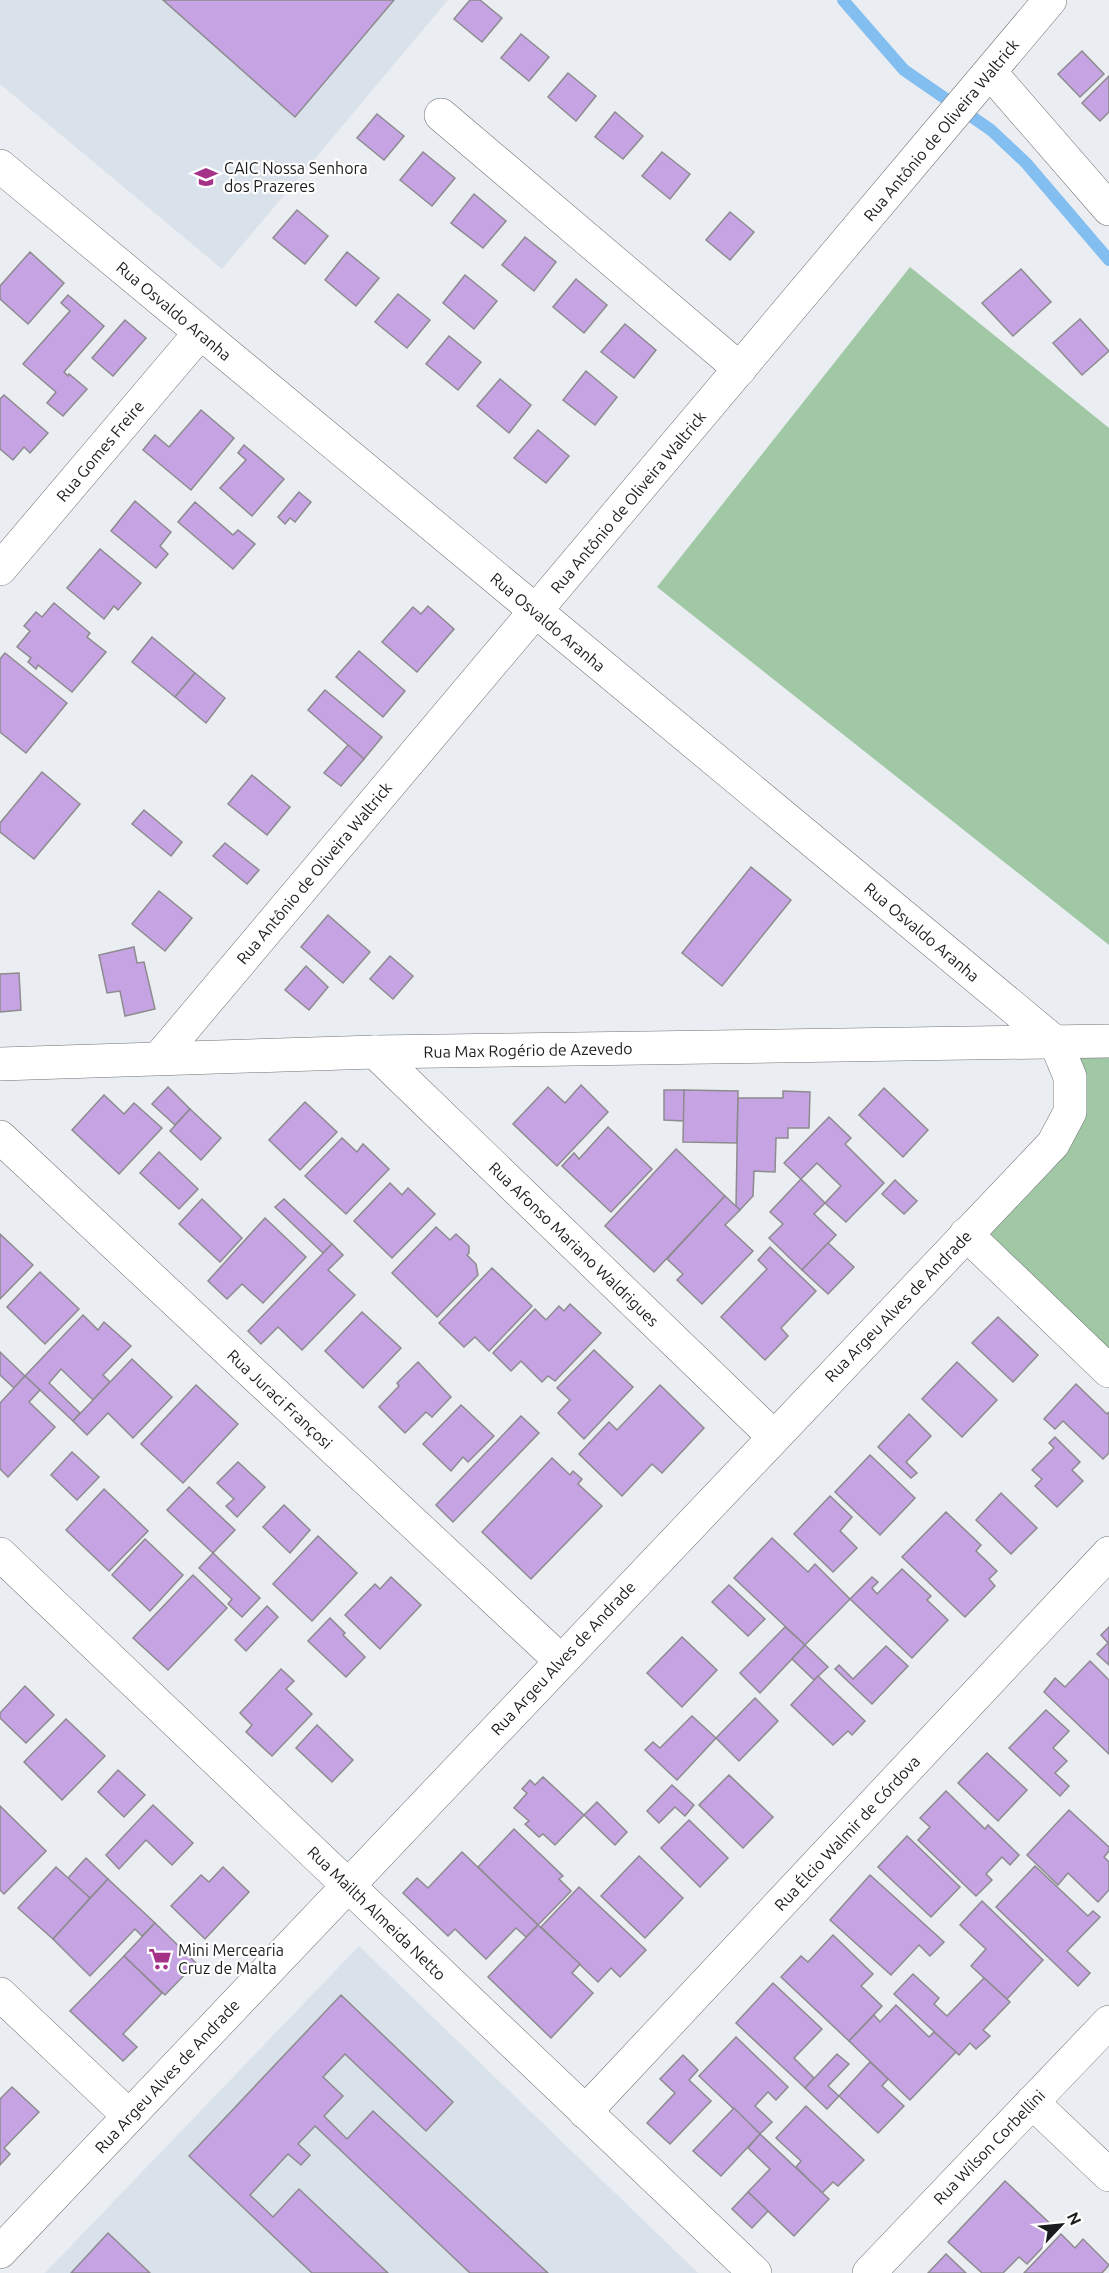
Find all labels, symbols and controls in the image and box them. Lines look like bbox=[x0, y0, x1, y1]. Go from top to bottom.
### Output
street label: Rua Antônio de Oliveira Waltrick bbox=[860, 36, 1022, 224]
place label: CAIC Nossa Senhora dos Prazeres bbox=[224, 159, 368, 195]
school or university icon: CAIC Nossa Senhora dos Prazeres bbox=[193, 164, 219, 190]
street label: Rua Osvaldo Aranha bbox=[113, 258, 235, 364]
street label: Rua Gomes Freire bbox=[53, 397, 147, 505]
street label: Rua Antônio de Oliveira Waltrick bbox=[547, 408, 709, 596]
street label: Rua Osvaldo Aranha bbox=[487, 569, 609, 675]
street label: Rua Antônio de Oliveira Waltrick bbox=[233, 779, 395, 967]
street label: Rua Osvaldo Aranha bbox=[861, 879, 983, 985]
street label: Rua Max Rogério de Azevedo bbox=[423, 1039, 633, 1061]
street label: Rua Afonso Mariano Waldrigues bbox=[485, 1158, 663, 1330]
street label: Rua Argeu Alves de Andrade bbox=[821, 1227, 975, 1385]
street label: Rua Juraci Françosi bbox=[224, 1346, 336, 1452]
street label: Rua Argeu Alves de Andrade bbox=[487, 1578, 639, 1738]
street label: Rua Élcio Walmir de Córdova bbox=[769, 1751, 923, 1914]
street label: Rua Mailth Almeida Netto bbox=[304, 1842, 450, 1984]
place label: Mini Mercearia Cruz de Malta bbox=[178, 1941, 284, 1977]
supermarket icon: Mini Mercearia Cruz de Malta bbox=[147, 1946, 173, 1972]
street label: Rua Argeu Alves de Andrade bbox=[91, 1996, 243, 2156]
street label: Rua Wilson Corbellini bbox=[930, 2086, 1048, 2208]
north arrow bbox=[1031, 2195, 1091, 2255]
text: N bbox=[1064, 2209, 1085, 2228]

